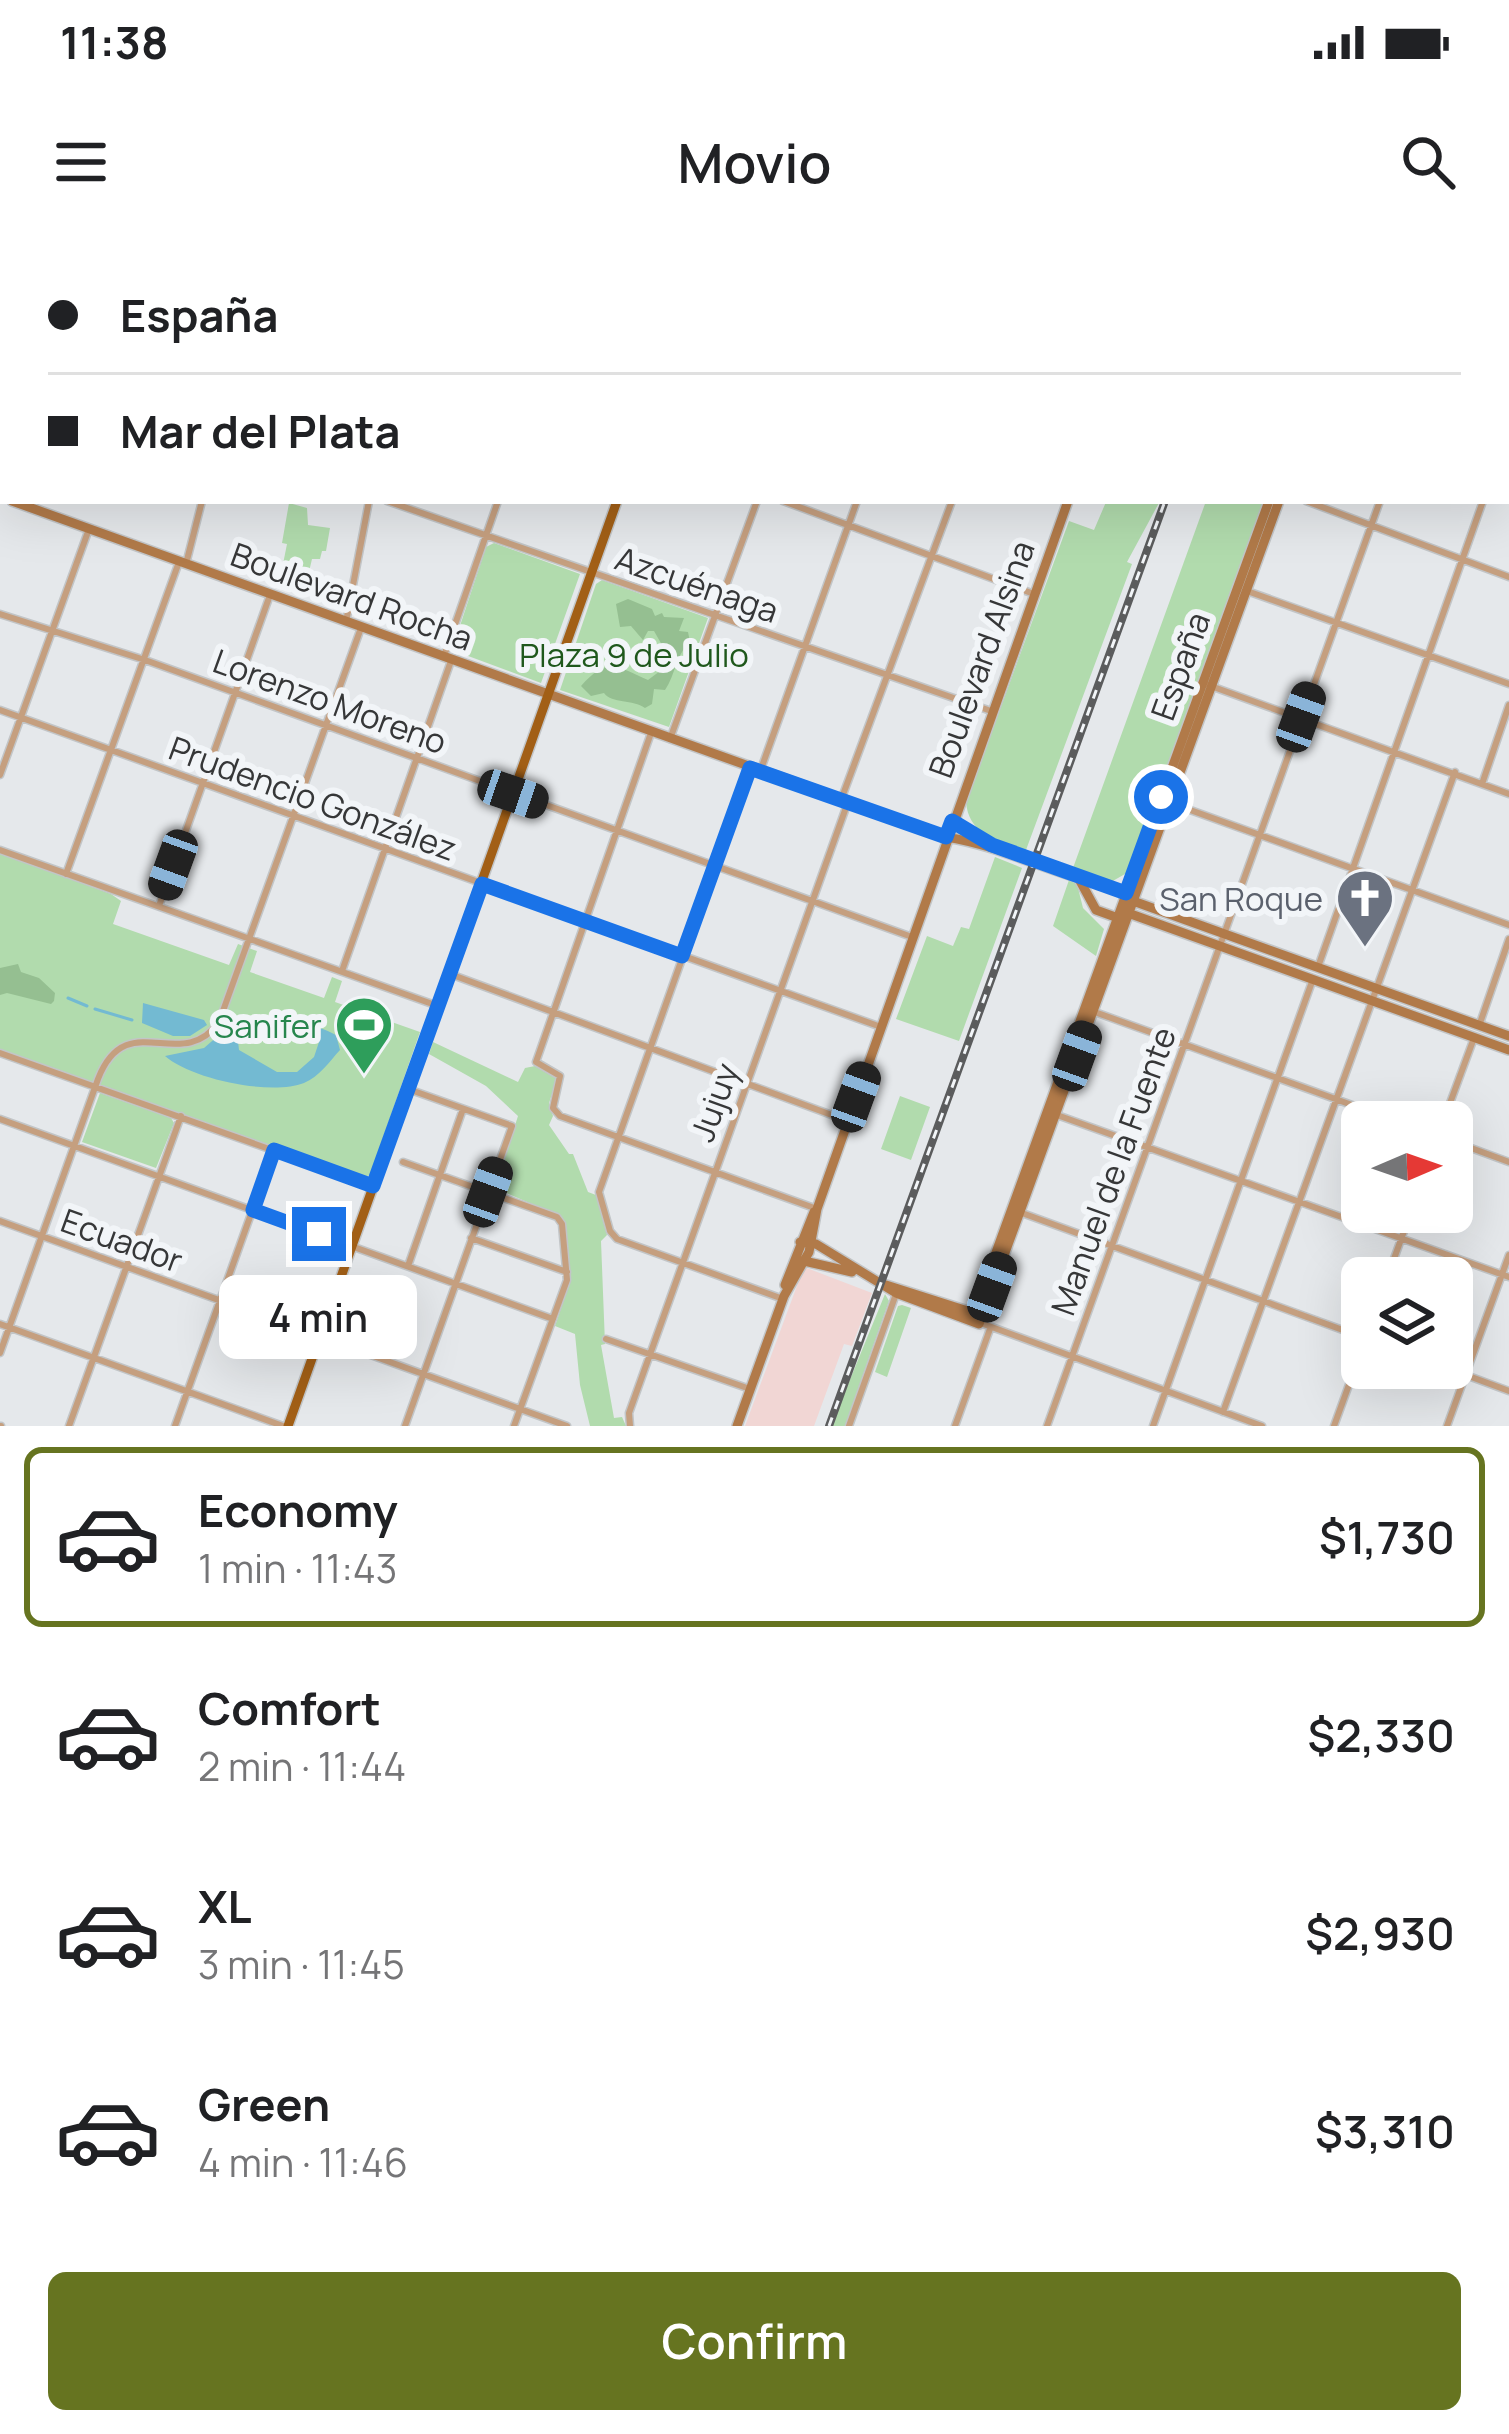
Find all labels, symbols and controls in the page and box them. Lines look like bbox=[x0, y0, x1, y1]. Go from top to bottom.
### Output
text: 11:38 bbox=[60, 11, 169, 73]
text: Movio bbox=[677, 125, 832, 199]
icon: menu bbox=[48, 129, 114, 195]
icon: search bbox=[1395, 129, 1461, 195]
text: España bbox=[120, 284, 278, 346]
text: Mar del Plata bbox=[120, 400, 401, 462]
street label: Boulevard Rocha bbox=[225, 531, 479, 661]
street label: Boulevard Alsina bbox=[917, 534, 1045, 784]
street label: Azcuénaga bbox=[610, 535, 784, 633]
street label: España bbox=[1140, 606, 1220, 726]
park label: Plaza 9 de Julio bbox=[519, 632, 749, 677]
street label: Lorenzo Moreno bbox=[207, 638, 453, 764]
car bbox=[1272, 677, 1330, 757]
street label: Prudencio González bbox=[163, 725, 463, 871]
car bbox=[473, 765, 553, 823]
route start bbox=[1134, 770, 1188, 824]
car bbox=[144, 825, 202, 905]
church icon: San Roque bbox=[1334, 867, 1396, 949]
place label: San Roque bbox=[1159, 876, 1323, 921]
sports icon: Sanifer bbox=[333, 994, 395, 1076]
place label: Sanifer bbox=[214, 1003, 322, 1048]
car bbox=[1048, 1016, 1106, 1096]
street label: Manuel de la Fuente bbox=[1040, 1021, 1186, 1321]
street label: Jujuy bbox=[679, 1057, 749, 1147]
car bbox=[827, 1057, 885, 1137]
north arrow bbox=[1341, 1101, 1473, 1233]
map controls bbox=[1341, 1101, 1473, 1389]
car bbox=[459, 1152, 517, 1232]
street label: Ecuador bbox=[55, 1197, 189, 1283]
route end bbox=[292, 1207, 346, 1261]
car bbox=[963, 1247, 1021, 1327]
button: layers bbox=[1341, 1257, 1473, 1389]
callout: 4 min bbox=[220, 1276, 418, 1360]
text: 4 min bbox=[268, 1290, 368, 1344]
text: Economy bbox=[198, 1479, 398, 1541]
icon: car bbox=[54, 1483, 162, 1591]
text: $1,730 bbox=[1319, 1506, 1455, 1568]
text: 1 min · 11:43 bbox=[198, 1541, 397, 1595]
text: Comfort bbox=[198, 1677, 381, 1739]
icon: car bbox=[54, 1681, 162, 1789]
text: $2,330 bbox=[1307, 1704, 1455, 1766]
text: 2 min · 11:44 bbox=[198, 1739, 406, 1793]
text: XL bbox=[198, 1875, 252, 1937]
icon: car bbox=[54, 1879, 162, 1987]
text: $2,930 bbox=[1305, 1902, 1455, 1964]
text: 3 min · 11:45 bbox=[198, 1937, 405, 1991]
text: Green bbox=[198, 2073, 330, 2135]
icon: car bbox=[54, 2077, 162, 2185]
text: $3,310 bbox=[1315, 2100, 1455, 2162]
text: 4 min · 11:46 bbox=[198, 2135, 408, 2189]
button: Confirm bbox=[48, 2272, 1461, 2410]

